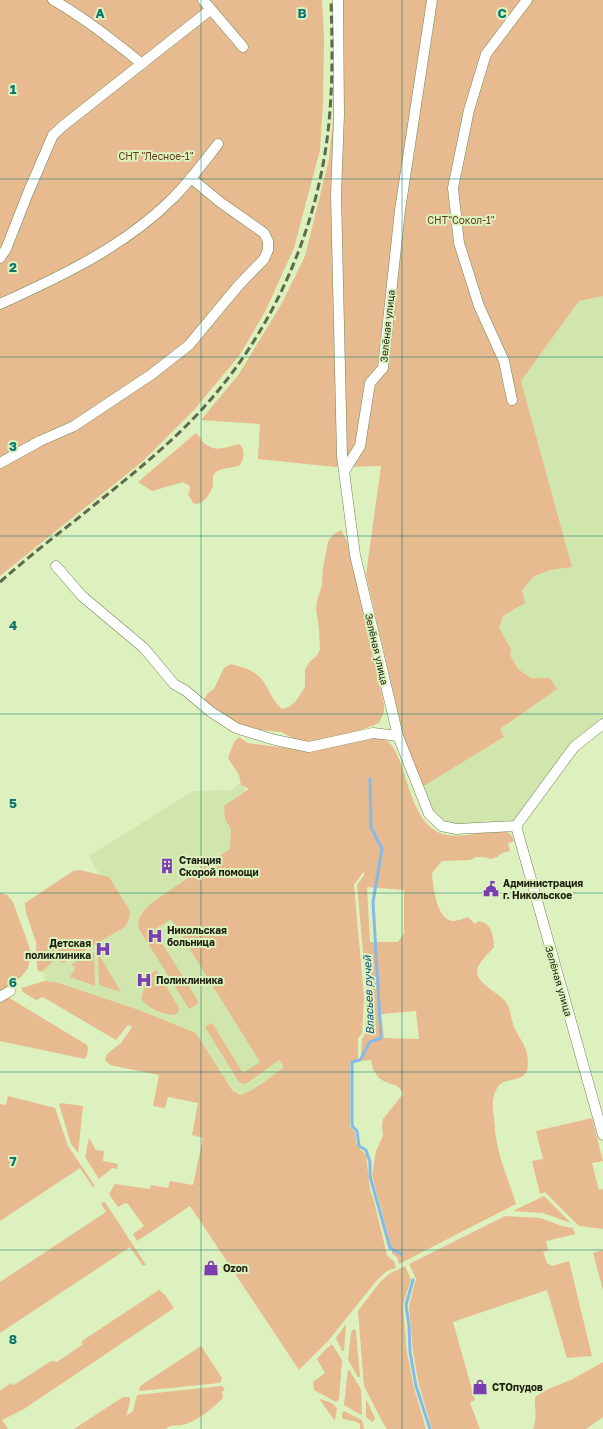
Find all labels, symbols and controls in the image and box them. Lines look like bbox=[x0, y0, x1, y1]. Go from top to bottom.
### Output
text: A bbox=[95, 5, 105, 21]
text: B bbox=[297, 5, 307, 21]
text: C bbox=[497, 5, 507, 21]
text: 1 bbox=[10, 81, 17, 97]
park label: СНТ "Лесное-1" bbox=[118, 150, 194, 162]
park label: СНТ"Сокол-1" bbox=[427, 214, 495, 226]
text: 2 bbox=[9, 259, 17, 275]
street label: Зелёная улица bbox=[377, 289, 397, 363]
text: 3 bbox=[9, 438, 17, 454]
street label: Зелёная улица bbox=[363, 612, 391, 686]
text: 4 bbox=[9, 617, 17, 633]
text: 5 bbox=[9, 795, 17, 811]
place label: Станция Скорой помощи bbox=[179, 854, 259, 878]
building icon: Станция Скорой помощи bbox=[158, 857, 176, 875]
place label: Администрация г. Никольское bbox=[503, 877, 583, 901]
public building icon: Администрация г. Никольское bbox=[482, 880, 500, 898]
place label: Никольская больница bbox=[167, 924, 227, 948]
hospital icon: Никольская больница bbox=[146, 927, 164, 945]
place label: Детская поликлиника bbox=[25, 937, 91, 961]
hospital icon: Детская поликлиника bbox=[94, 940, 112, 958]
street label: Зелёная улица bbox=[543, 944, 575, 1018]
water label: Власьев ручей bbox=[360, 954, 377, 1035]
hospital icon: Поликлиника bbox=[135, 971, 153, 989]
text: 6 bbox=[9, 974, 17, 990]
place label: Поликлиника bbox=[156, 974, 223, 986]
text: 7 bbox=[9, 1153, 17, 1169]
shop icon: Ozon bbox=[202, 1259, 220, 1277]
place label: Ozon bbox=[223, 1262, 248, 1274]
text: 8 bbox=[9, 1331, 17, 1347]
shop icon: СТОпудов bbox=[471, 1378, 489, 1396]
place label: СТОпудов bbox=[492, 1381, 543, 1393]

